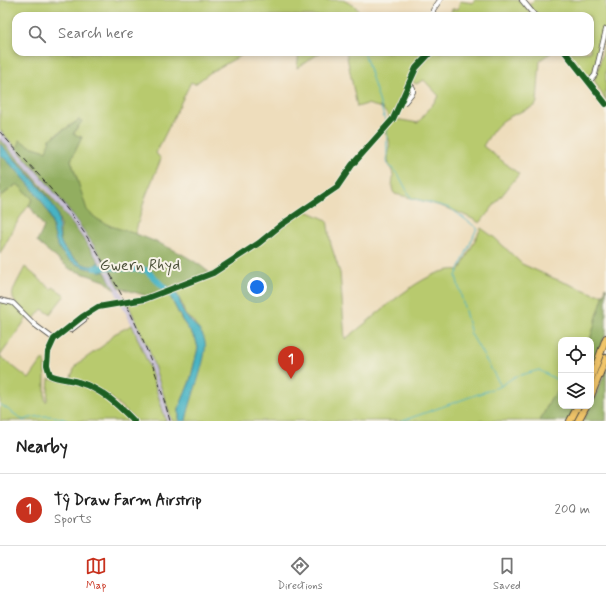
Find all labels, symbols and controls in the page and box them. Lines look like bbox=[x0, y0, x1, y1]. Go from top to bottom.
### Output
search box bbox=[12, 12, 594, 56]
icon: search bbox=[26, 23, 48, 45]
text: Search here bbox=[58, 24, 134, 44]
park label: Gwern Rhyd bbox=[100, 255, 180, 276]
your location bbox=[247, 277, 267, 297]
map controls bbox=[558, 337, 594, 409]
button: locate bbox=[558, 337, 594, 373]
pin: 1 bbox=[278, 346, 304, 379]
button: layers bbox=[558, 373, 594, 409]
text: Nearby bbox=[16, 436, 68, 458]
text: Tŷ Draw Farm Airstrip bbox=[54, 491, 201, 511]
text: 1 bbox=[26, 501, 32, 518]
text: 200 m bbox=[555, 501, 590, 518]
text: Sports bbox=[54, 511, 92, 528]
tab: Map bbox=[85, 555, 107, 593]
tab: Directions bbox=[277, 555, 323, 593]
tab: Saved bbox=[493, 555, 521, 593]

